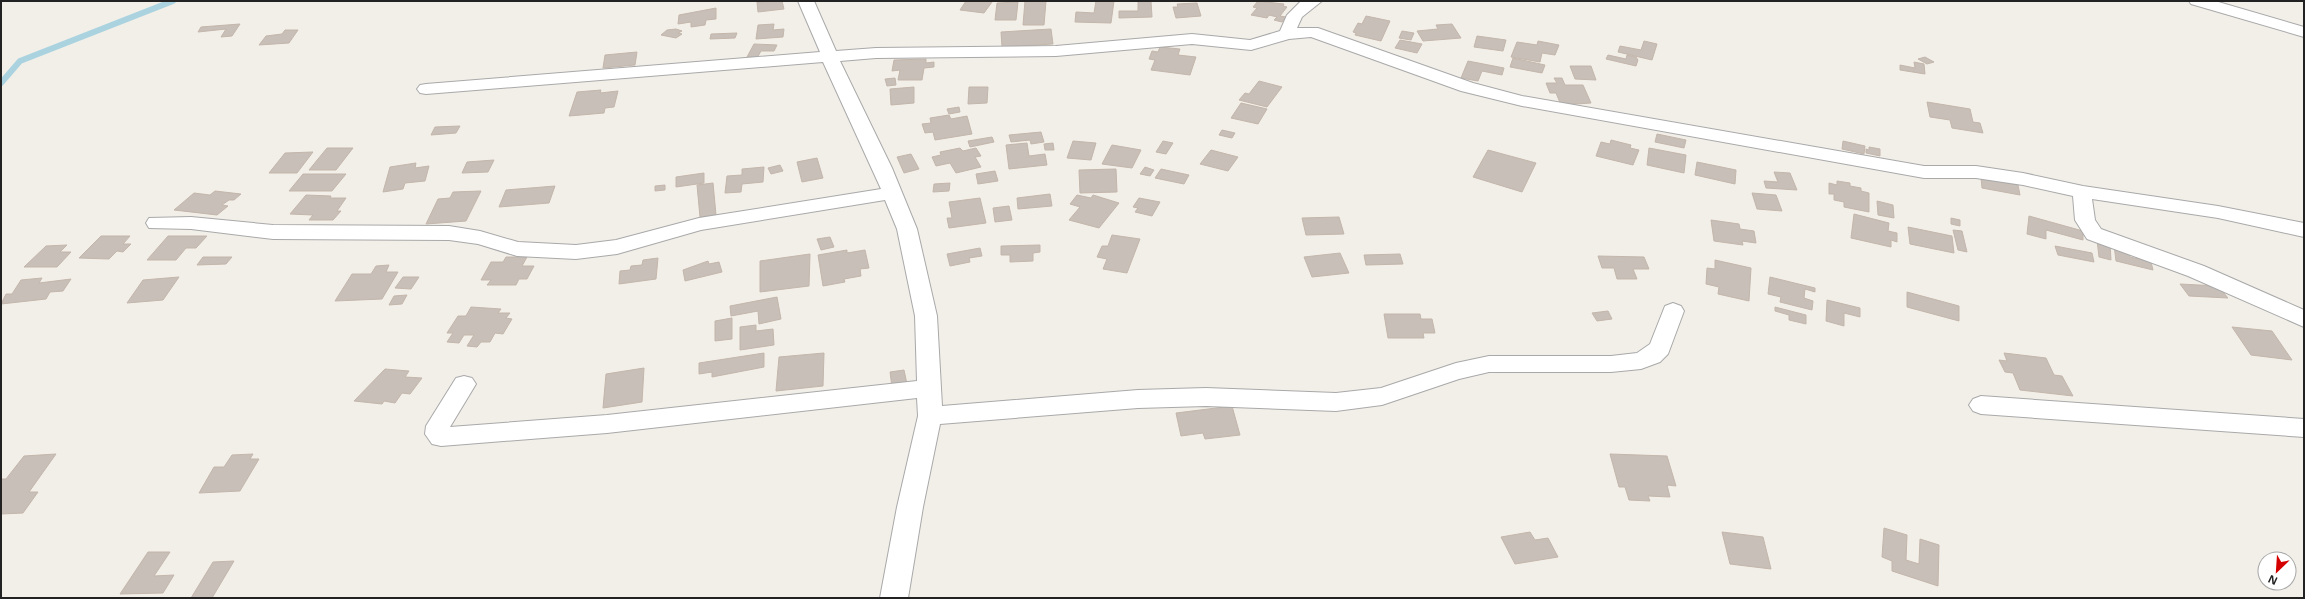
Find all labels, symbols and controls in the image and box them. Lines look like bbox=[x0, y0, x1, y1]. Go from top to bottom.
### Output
north arrow bbox=[2257, 551, 2297, 591]
text: N bbox=[2265, 572, 2280, 589]

